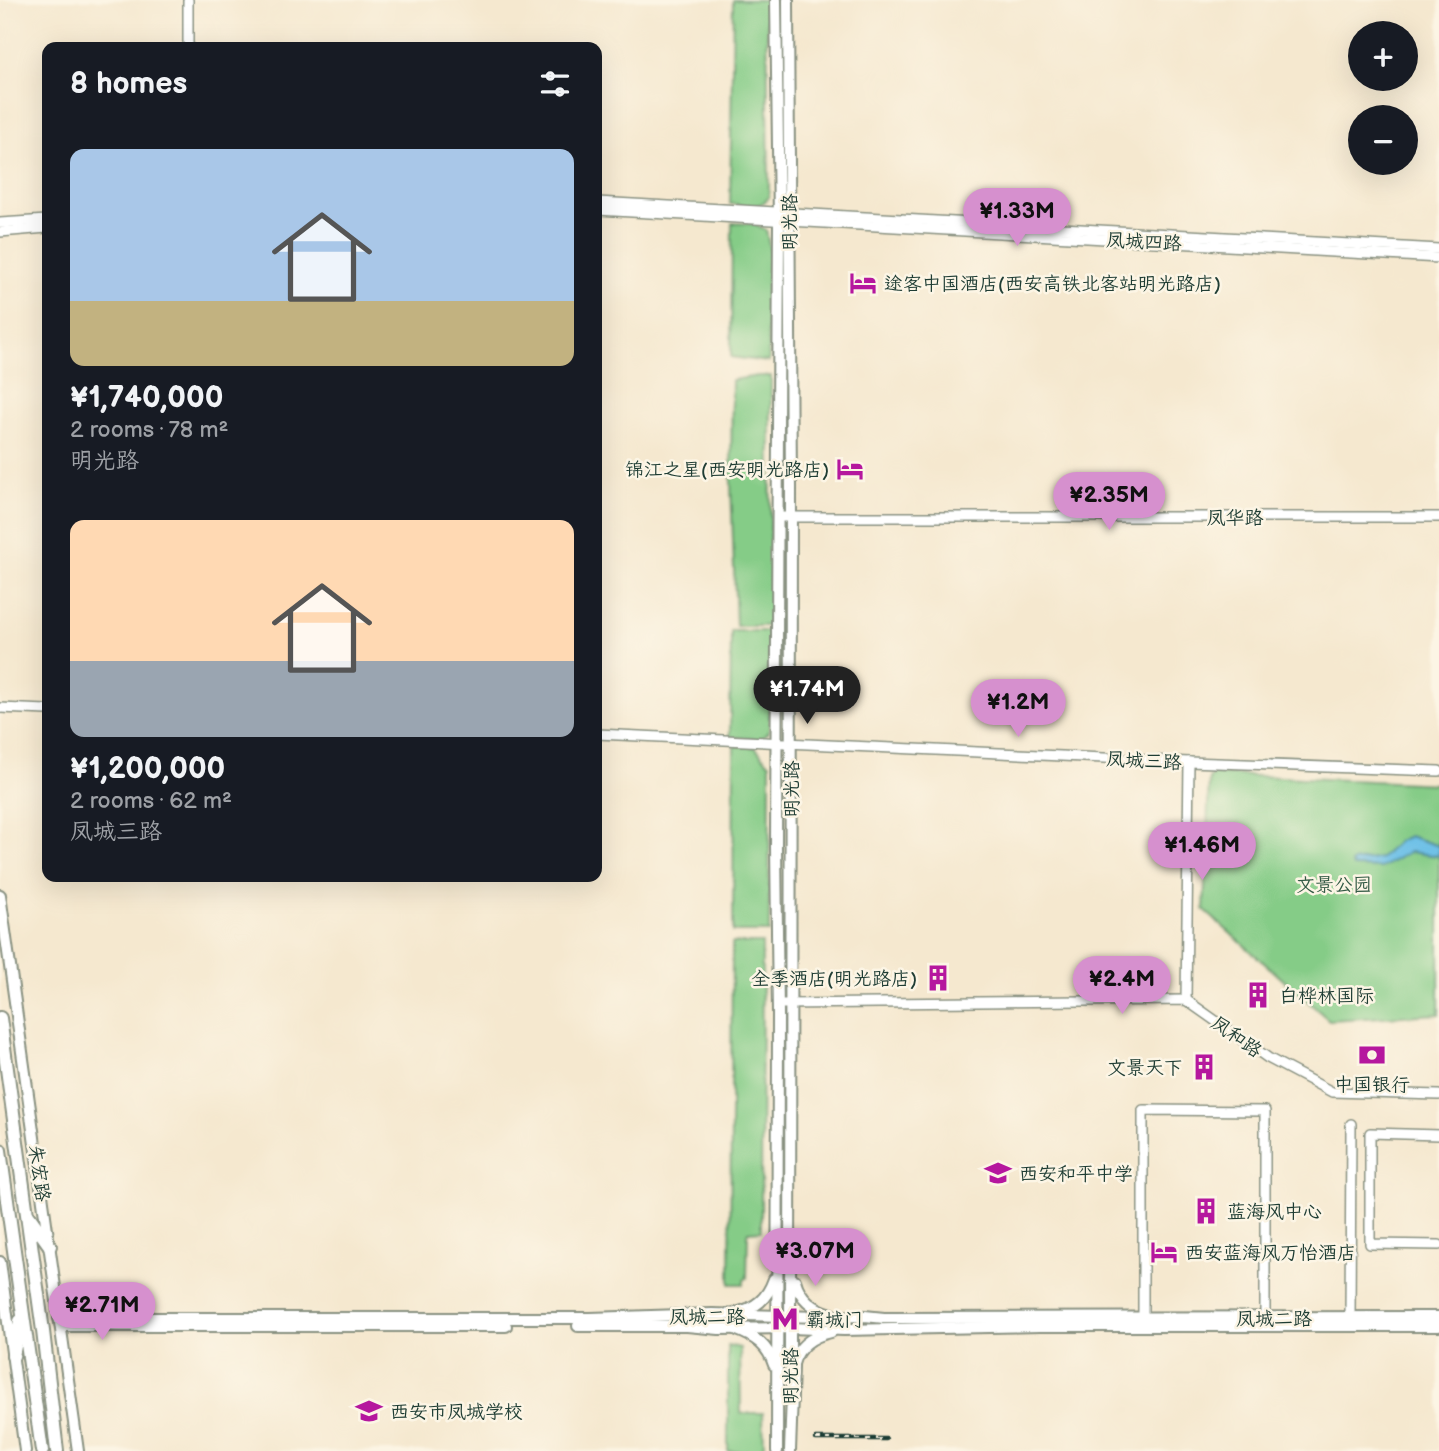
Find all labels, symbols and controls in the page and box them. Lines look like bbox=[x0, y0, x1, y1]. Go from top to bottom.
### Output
map controls bbox=[1348, 21, 1418, 175]
button: + bbox=[1348, 21, 1418, 91]
icon: filters bbox=[536, 65, 574, 103]
text: 8 homes bbox=[70, 66, 187, 102]
button: − bbox=[1348, 105, 1418, 175]
pin: ¥1.33M bbox=[960, 188, 1074, 248]
street label: 明光路 bbox=[779, 193, 802, 251]
icon: home bbox=[259, 194, 385, 320]
text: ¥1.33M bbox=[979, 197, 1055, 225]
street label: 凤城四路 bbox=[1105, 229, 1182, 256]
hotel icon: 途客中国酒店(西安高铁北客站明光路店) bbox=[848, 268, 878, 298]
place label: 途客中国酒店(西安高铁北客站明光路店) bbox=[884, 273, 1221, 296]
text: ¥1,740,000 bbox=[70, 380, 223, 416]
text: 2 rooms · 78 m² bbox=[70, 416, 228, 444]
text: 明光路 bbox=[70, 447, 139, 475]
hotel icon: 锦江之星(西安明光路店) bbox=[835, 454, 865, 484]
place label: 锦江之星(西安明光路店) bbox=[625, 459, 829, 482]
pin: ¥2.35M bbox=[1052, 472, 1166, 532]
text: ¥2.35M bbox=[1069, 481, 1149, 509]
street label: 凤华路 bbox=[1206, 507, 1264, 530]
icon: home bbox=[259, 565, 385, 691]
pin: ¥1.74M bbox=[750, 666, 864, 726]
text: ¥1.74M bbox=[770, 675, 844, 703]
pin: ¥1.2M bbox=[969, 680, 1067, 739]
text: ¥1.2M bbox=[987, 688, 1049, 716]
street label: 凤城三路 bbox=[1105, 748, 1182, 775]
text: ¥1,200,000 bbox=[70, 751, 225, 787]
street label: 明光路 bbox=[781, 760, 804, 818]
text: 2 rooms · 62 m² bbox=[70, 787, 232, 815]
text: 凤城三路 bbox=[70, 818, 162, 846]
pin: ¥1.46M bbox=[1145, 822, 1259, 882]
text: ¥1.46M bbox=[1164, 831, 1240, 859]
park label: 文景公园 bbox=[1296, 874, 1372, 897]
pin: ¥2.4M bbox=[1073, 956, 1171, 1016]
building icon: 全季酒店(明光路店) bbox=[923, 963, 953, 993]
text: ¥2.4M bbox=[1089, 965, 1155, 993]
place label: 全季酒店(明光路店) bbox=[751, 968, 917, 991]
building icon: 白桦林国际 bbox=[1243, 980, 1273, 1010]
place label: 白桦林国际 bbox=[1279, 985, 1374, 1008]
street label: 凤和路 bbox=[1206, 1011, 1266, 1063]
bank icon: 中国银行 bbox=[1357, 1040, 1387, 1070]
building icon: 文景天下 bbox=[1189, 1052, 1219, 1082]
place label: 文景天下 bbox=[1107, 1057, 1183, 1080]
place label: 中国银行 bbox=[1334, 1074, 1410, 1097]
street label: 朱宏路 bbox=[23, 1143, 54, 1203]
school or university icon: 西安和平中学 bbox=[983, 1158, 1013, 1188]
place label: 西安和平中学 bbox=[1019, 1163, 1133, 1186]
building icon: 蓝海风中心 bbox=[1191, 1196, 1221, 1226]
place label: 蓝海风中心 bbox=[1227, 1201, 1322, 1224]
pin: ¥3.07M bbox=[758, 1228, 872, 1288]
text: ¥3.07M bbox=[775, 1237, 855, 1265]
hotel icon: 西安蓝海风万怡酒店 bbox=[1149, 1237, 1179, 1267]
place label: 西安蓝海风万怡酒店 bbox=[1185, 1242, 1356, 1265]
pin: ¥2.71M bbox=[45, 1282, 159, 1342]
text: ¥2.71M bbox=[64, 1291, 140, 1319]
metro station icon: 霸城门 bbox=[770, 1304, 800, 1334]
street label: 凤城二路 bbox=[669, 1306, 745, 1329]
street label: 凤城二路 bbox=[1236, 1308, 1312, 1331]
place label: 霸城门 bbox=[806, 1309, 863, 1332]
street label: 明光路 bbox=[780, 1347, 803, 1405]
school or university icon: 西安市凤城学校 bbox=[354, 1396, 384, 1426]
place label: 西安市凤城学校 bbox=[390, 1401, 523, 1424]

